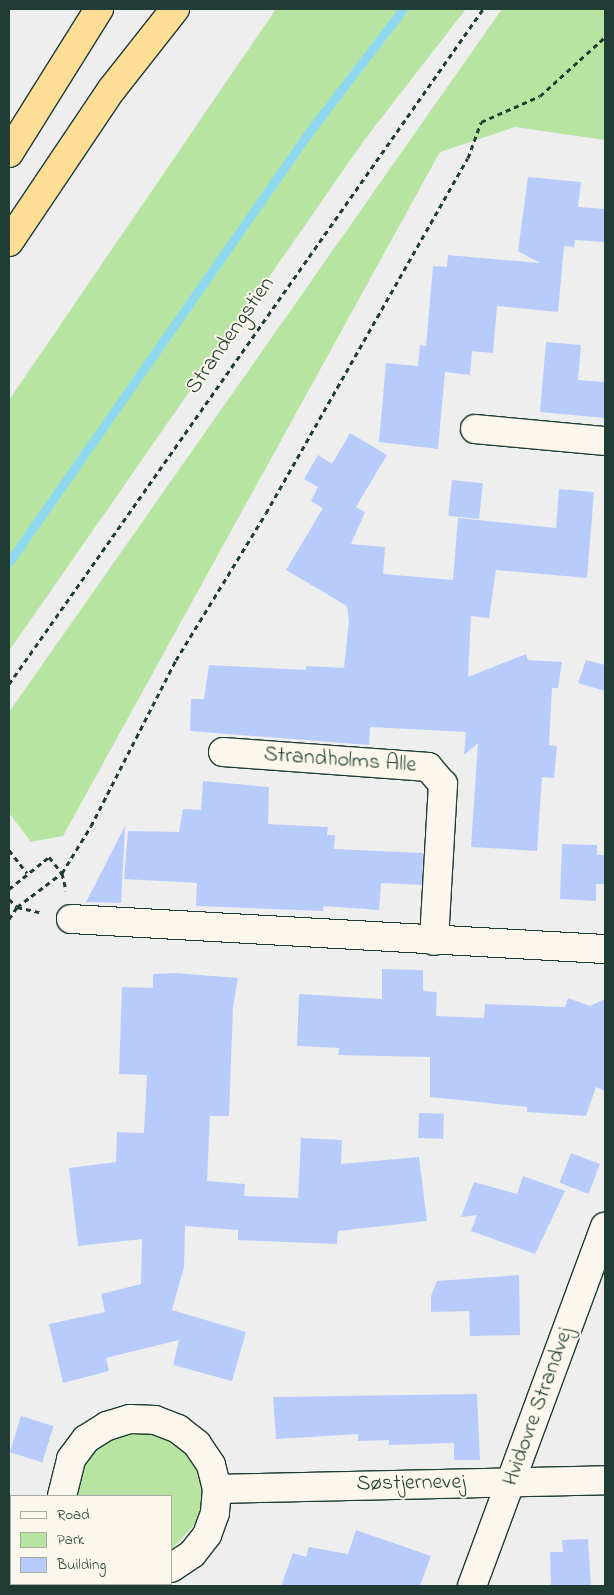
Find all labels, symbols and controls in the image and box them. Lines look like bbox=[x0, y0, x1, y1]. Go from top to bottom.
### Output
street label: Strandengstien bbox=[181, 272, 281, 400]
street label: Strandholms Alle bbox=[263, 742, 417, 780]
street label: Hvidovre Strandvej bbox=[498, 1324, 580, 1490]
street label: Søstjernevej bbox=[356, 1470, 466, 1498]
legend bbox=[10, 1495, 172, 1585]
text: Road bbox=[57, 1504, 90, 1526]
text: Park bbox=[57, 1529, 84, 1551]
text: Building bbox=[57, 1554, 106, 1576]

